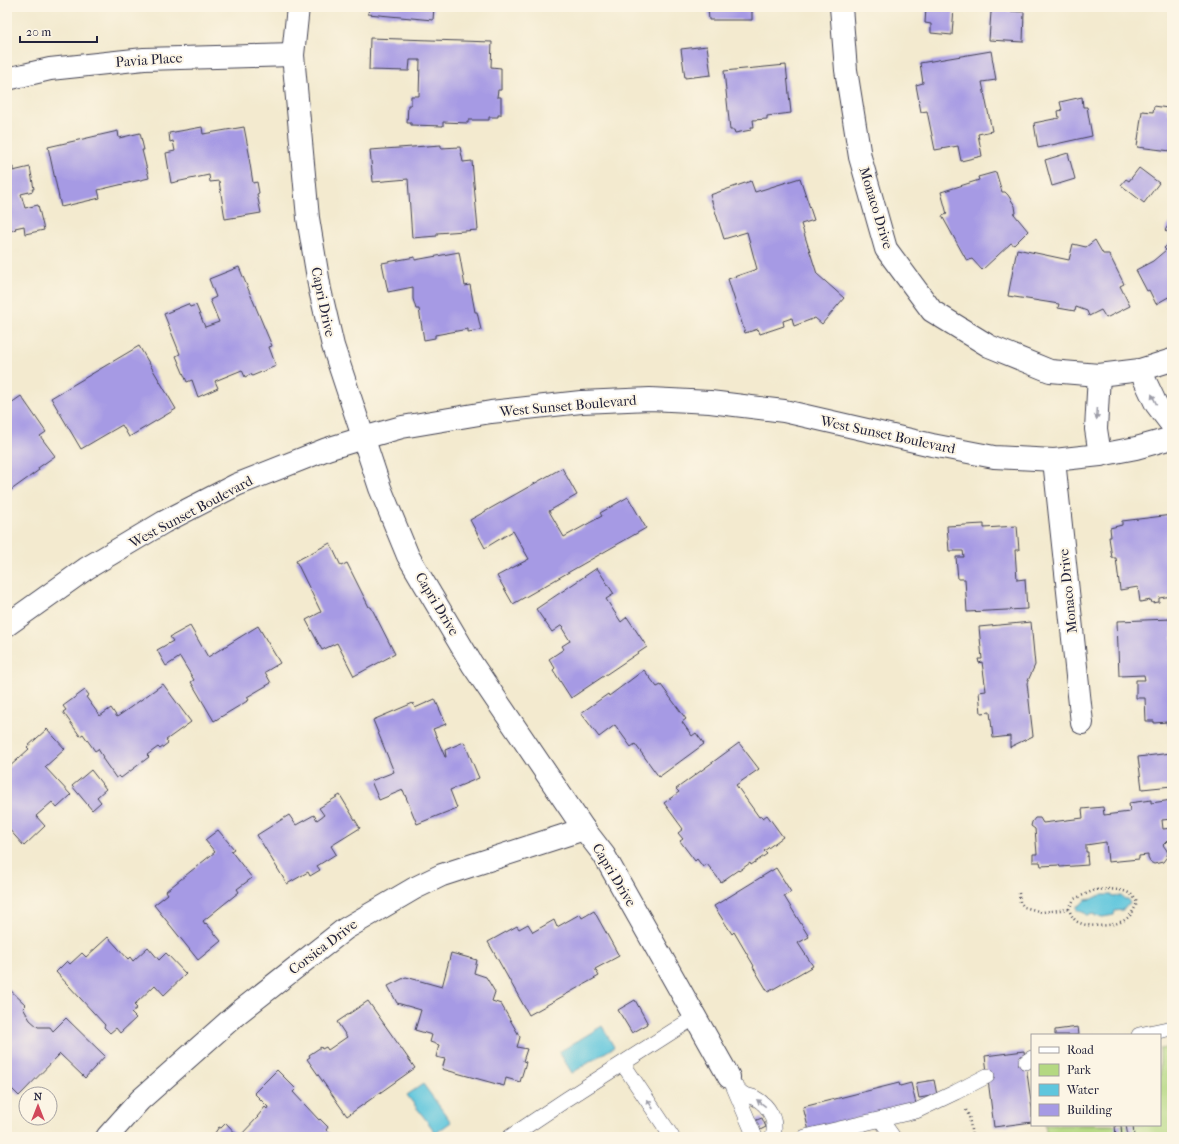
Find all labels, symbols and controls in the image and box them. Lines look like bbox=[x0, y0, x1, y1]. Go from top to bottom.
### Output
scale bar bbox=[20, 18, 97, 44]
text: 20 m bbox=[26, 25, 51, 39]
street label: Pavia Place bbox=[115, 49, 183, 71]
street label: Monaco Drive bbox=[855, 165, 897, 251]
street label: Capri Drive bbox=[307, 266, 339, 338]
street label: West Sunset Boulevard bbox=[498, 392, 638, 421]
one-way arrow bbox=[1151, 393, 1157, 404]
one-way arrow bbox=[1093, 408, 1100, 420]
street label: West Sunset Boulevard bbox=[818, 412, 957, 458]
street label: West Sunset Boulevard bbox=[125, 472, 256, 552]
street label: Monaco Drive bbox=[1055, 548, 1081, 634]
street label: Capri Drive bbox=[412, 569, 463, 639]
street label: Capri Drive bbox=[589, 840, 640, 910]
street label: Corsica Drive bbox=[285, 916, 361, 978]
legend bbox=[1031, 1034, 1161, 1126]
text: Road bbox=[1067, 1043, 1094, 1057]
text: Park bbox=[1067, 1063, 1092, 1077]
text: Water bbox=[1066, 1083, 1100, 1097]
north arrow bbox=[18, 1086, 58, 1126]
text: N bbox=[34, 1090, 43, 1103]
one-way arrow bbox=[646, 1099, 654, 1110]
one-way arrow bbox=[756, 1099, 767, 1107]
text: Building bbox=[1067, 1103, 1112, 1117]

